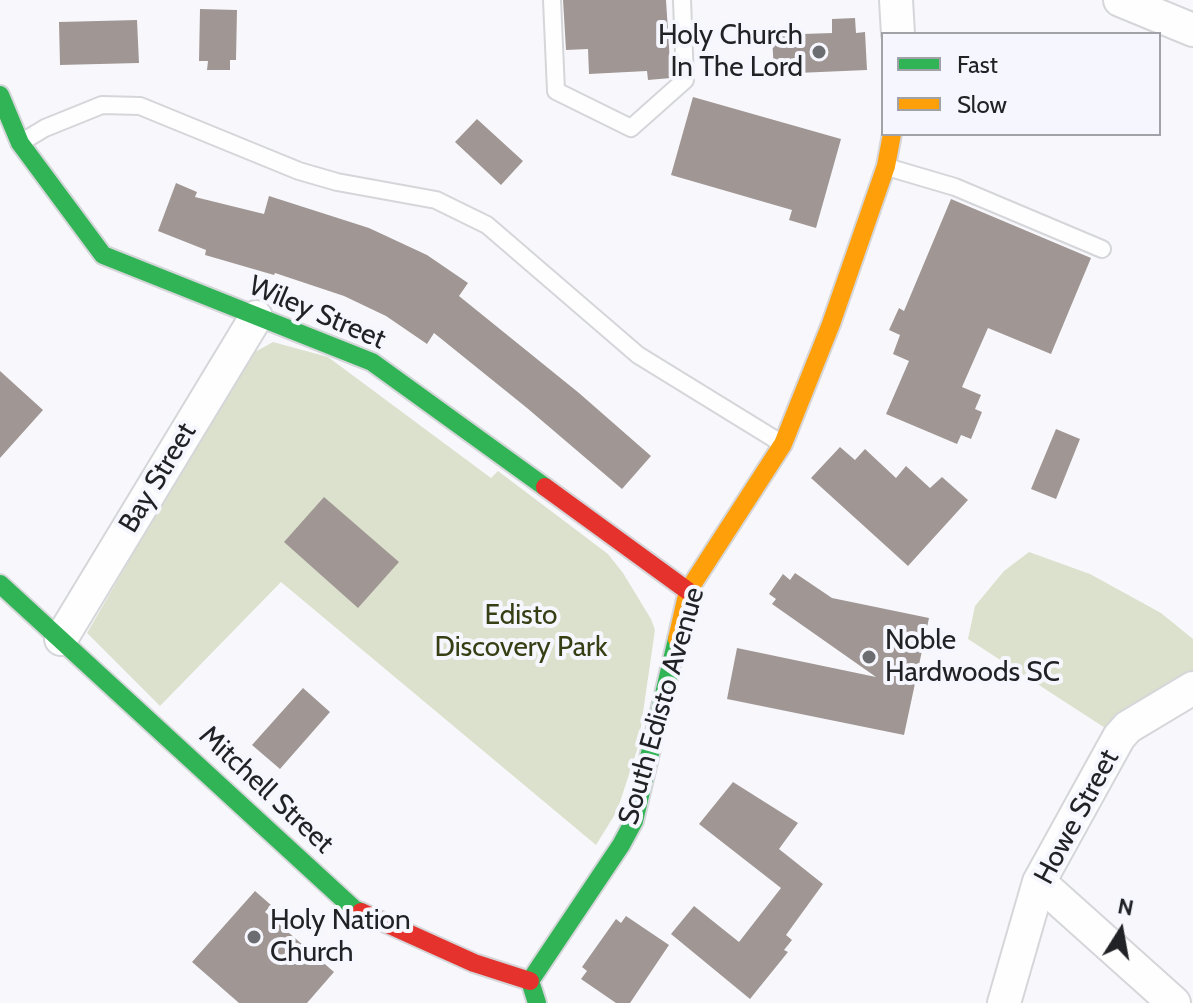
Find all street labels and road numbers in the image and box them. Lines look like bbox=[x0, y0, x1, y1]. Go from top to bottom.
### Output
street label: Wiley Street bbox=[244, 269, 390, 357]
street label: Bay Street bbox=[112, 417, 204, 539]
street label: South Edisto Avenue bbox=[612, 583, 712, 829]
street label: Mitchell Street bbox=[192, 719, 340, 861]
street label: Howe Street bbox=[1028, 744, 1126, 890]

